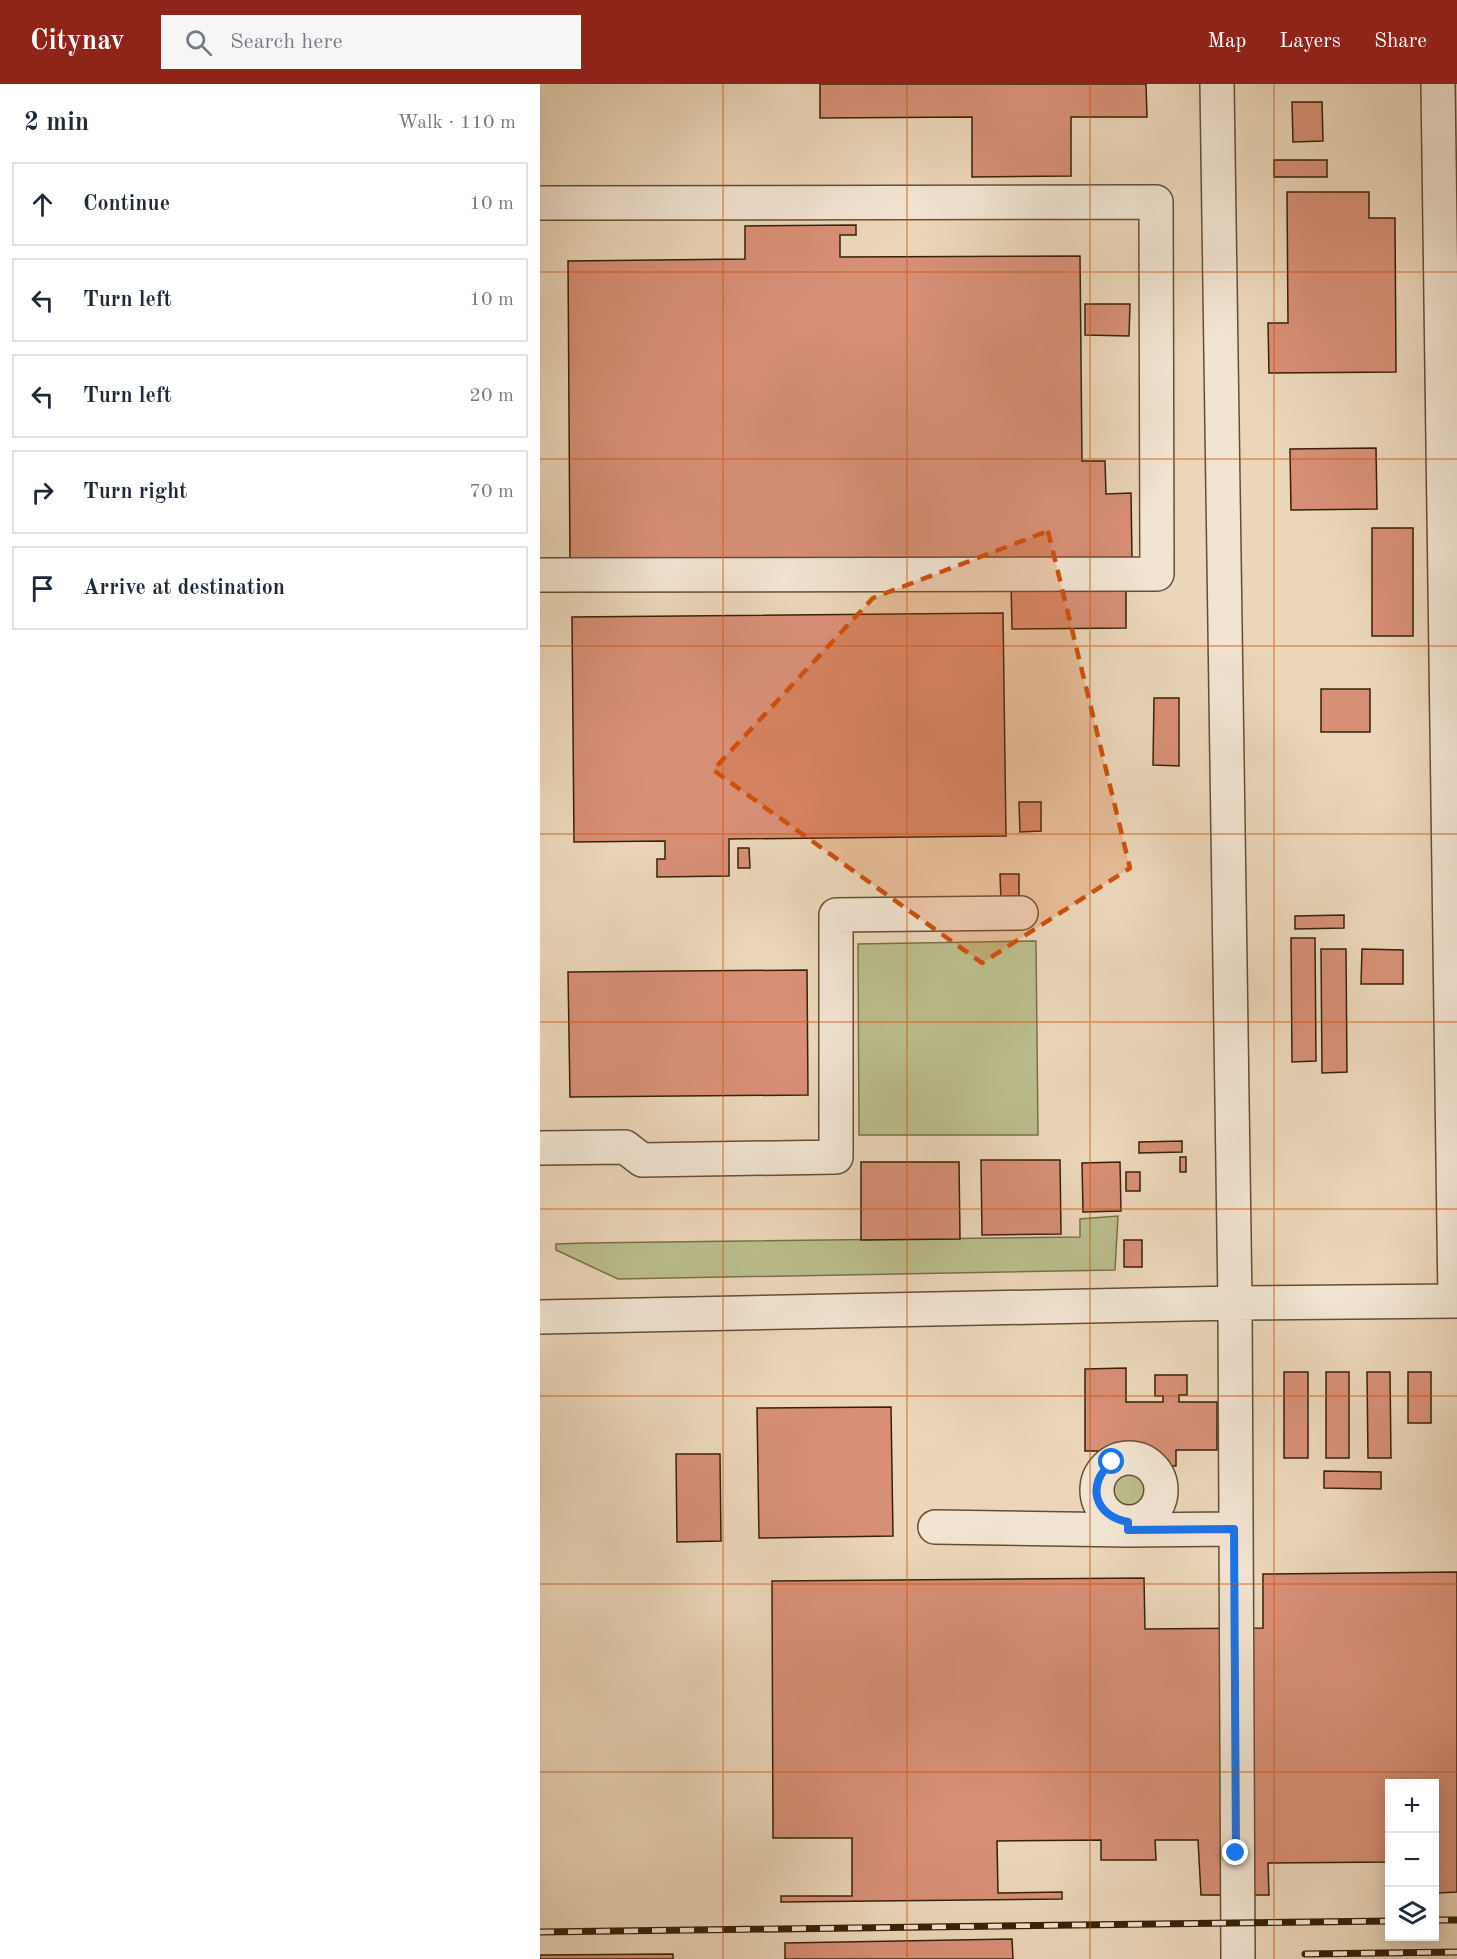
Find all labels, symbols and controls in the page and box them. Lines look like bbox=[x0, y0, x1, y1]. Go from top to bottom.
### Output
search box bbox=[161, 15, 581, 69]
icon: search bbox=[182, 26, 215, 59]
text: Citynav bbox=[30, 28, 125, 56]
text: Search here bbox=[230, 31, 343, 53]
text: Map bbox=[1207, 31, 1246, 52]
text: Layers bbox=[1279, 31, 1341, 52]
text: Share bbox=[1374, 31, 1427, 52]
text: 2 min bbox=[24, 110, 89, 136]
text: Walk · 110 m bbox=[397, 113, 516, 133]
icon: ahead bbox=[26, 188, 59, 221]
text: Continue bbox=[83, 193, 170, 215]
text: 10 m bbox=[469, 194, 514, 214]
icon: left bbox=[26, 284, 59, 317]
text: Turn left bbox=[83, 289, 172, 311]
text: 10 m bbox=[469, 290, 514, 310]
icon: left bbox=[26, 380, 59, 413]
text: Turn left bbox=[83, 385, 172, 407]
text: 20 m bbox=[469, 386, 514, 406]
icon: right bbox=[26, 476, 59, 509]
text: Turn right bbox=[83, 481, 187, 503]
text: 70 m bbox=[469, 482, 514, 502]
icon: arrive bbox=[26, 572, 59, 605]
text: Arrive at destination bbox=[83, 577, 285, 599]
route start bbox=[1098, 1448, 1124, 1474]
map controls bbox=[1385, 1779, 1439, 1941]
button: + bbox=[1385, 1779, 1439, 1833]
button: − bbox=[1385, 1833, 1439, 1887]
route end bbox=[1222, 1839, 1248, 1865]
button: layers bbox=[1385, 1887, 1439, 1941]

